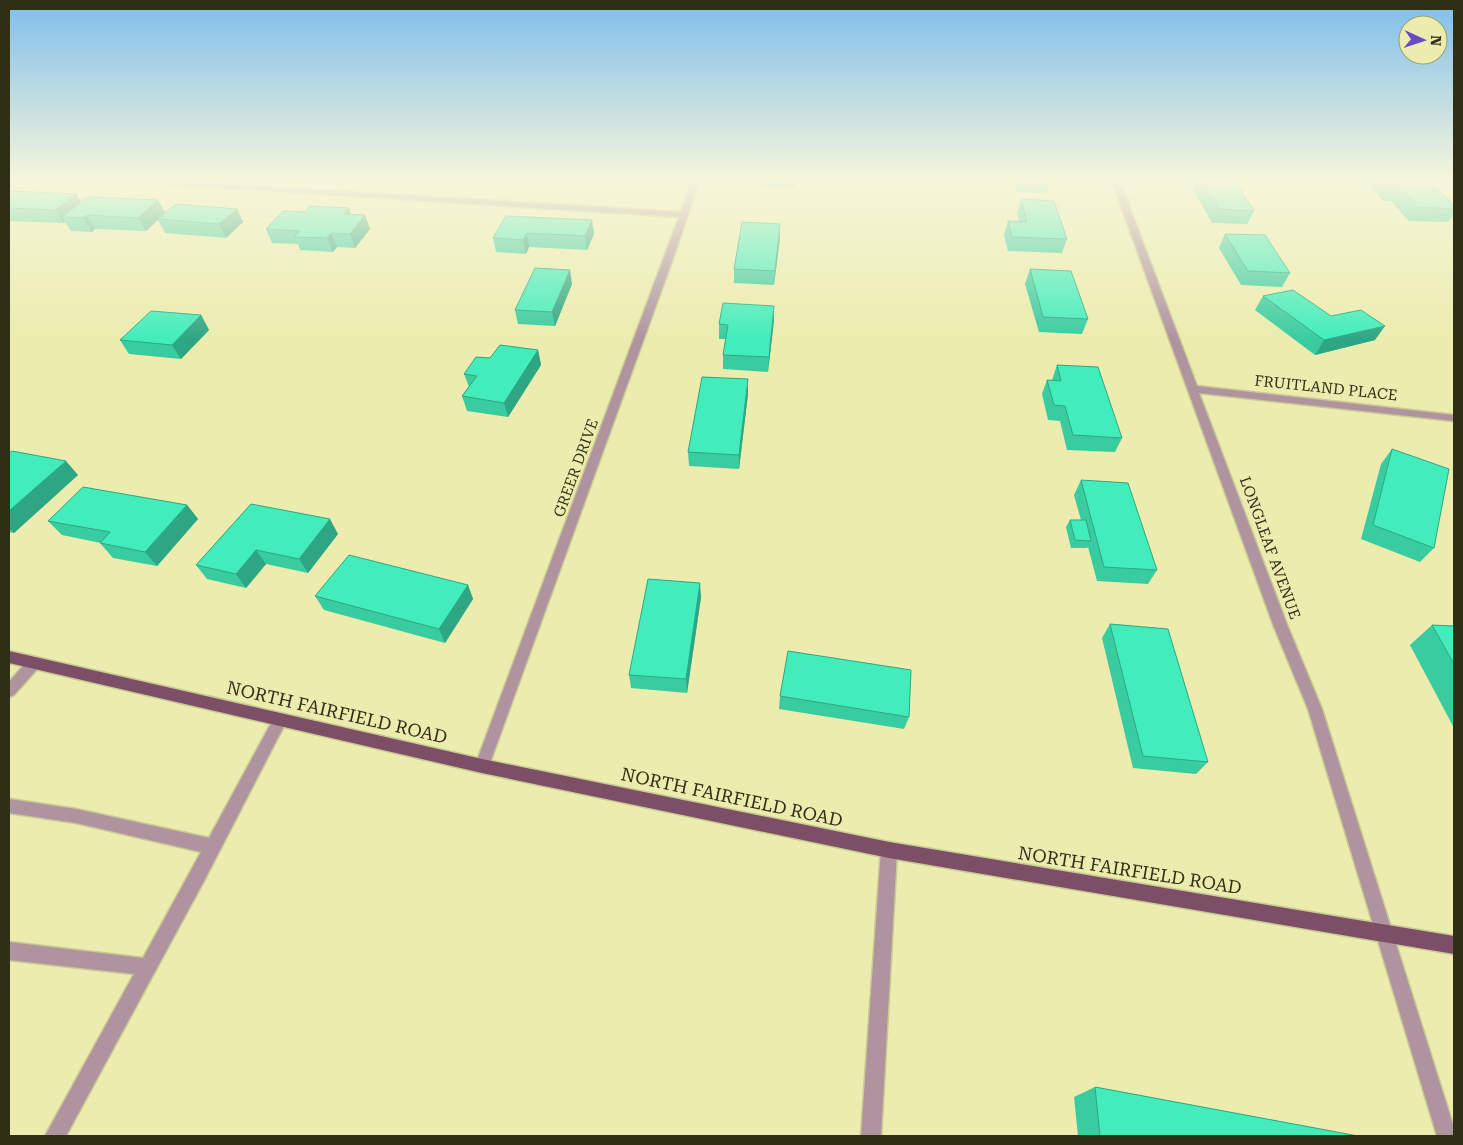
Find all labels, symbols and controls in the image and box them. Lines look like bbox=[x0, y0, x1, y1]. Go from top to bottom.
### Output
north arrow bbox=[1398, 15, 1448, 65]
text: N bbox=[1428, 35, 1444, 47]
street label: FRUITLAND PLACE bbox=[1254, 372, 1398, 404]
street label: GREER DRIVE bbox=[550, 416, 602, 520]
street label: LONGLEAF AVENUE bbox=[1236, 474, 1304, 622]
street label: NORTH FAIRFIELD ROAD bbox=[225, 676, 450, 748]
street label: NORTH FAIRFIELD ROAD bbox=[619, 763, 845, 831]
street label: NORTH FAIRFIELD ROAD bbox=[1017, 842, 1243, 898]

